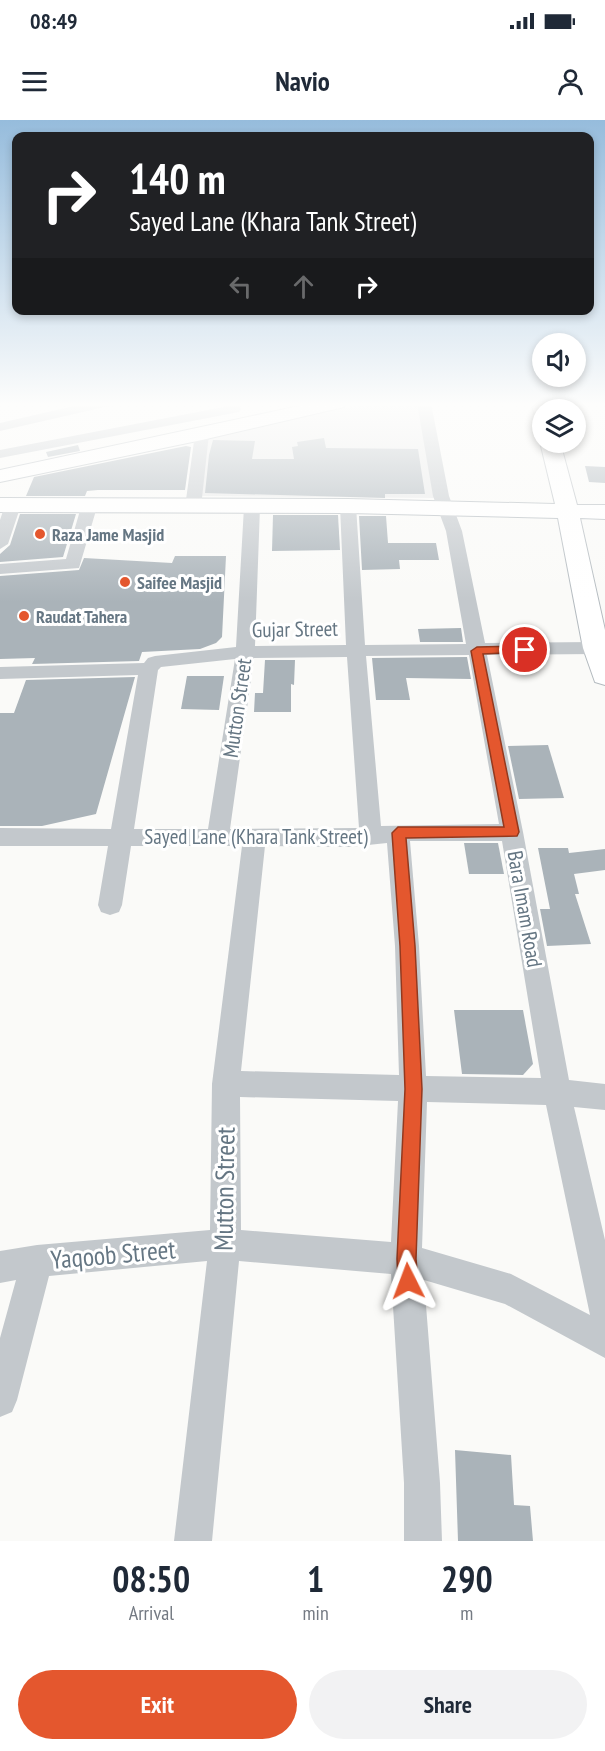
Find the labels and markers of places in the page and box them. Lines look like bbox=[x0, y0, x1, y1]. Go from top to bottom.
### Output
place label: Raza Jame Masjid bbox=[52, 523, 164, 546]
marker: Raza Jame Masjid bbox=[33, 527, 47, 541]
place label: Saifee Masjid bbox=[137, 571, 222, 594]
marker: Saifee Masjid bbox=[118, 575, 132, 589]
place label: Raudat Tahera bbox=[36, 605, 127, 628]
marker: Raudat Tahera bbox=[17, 609, 31, 623]
pin bbox=[499, 624, 550, 675]

